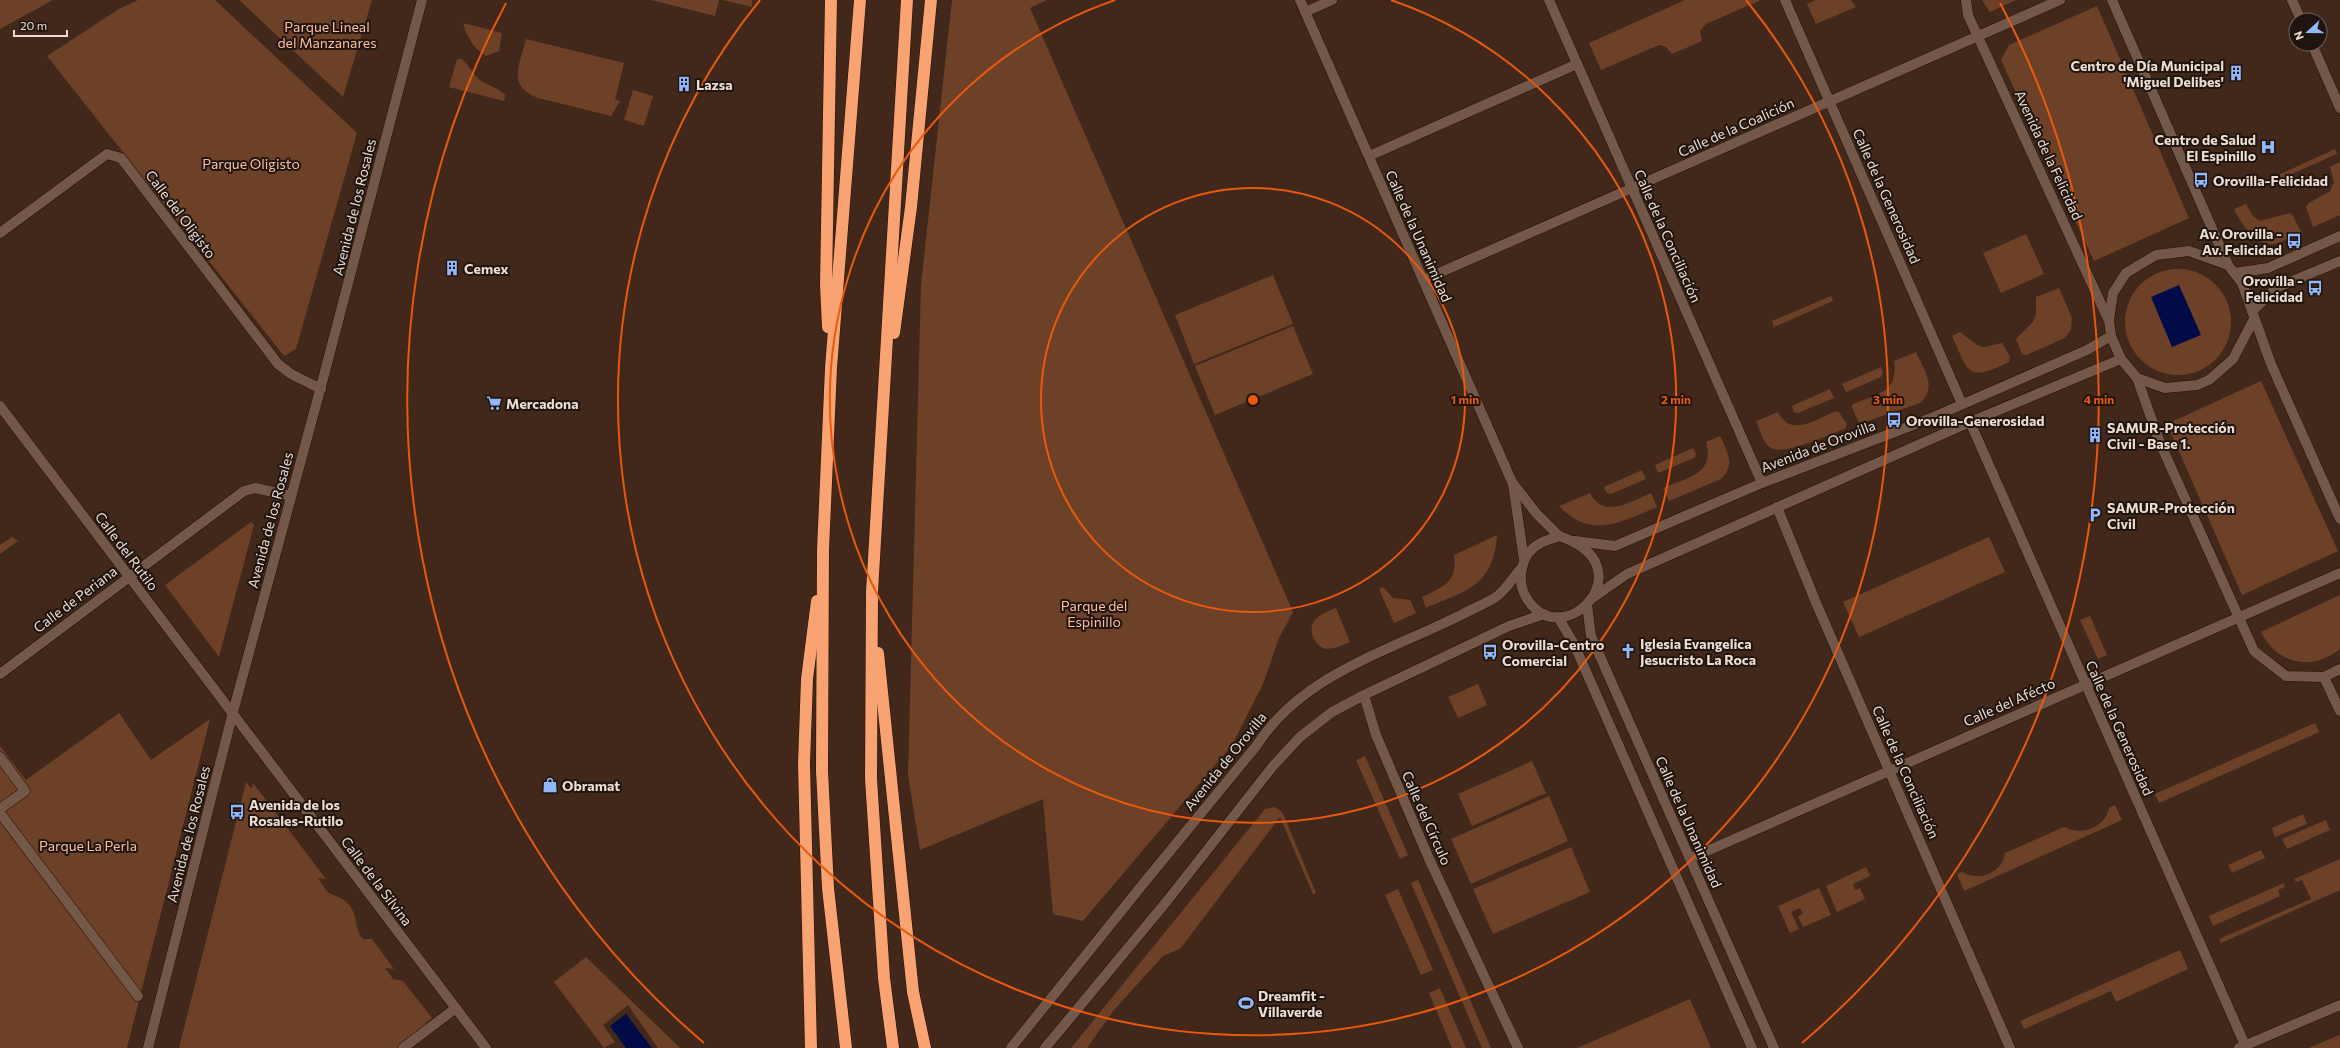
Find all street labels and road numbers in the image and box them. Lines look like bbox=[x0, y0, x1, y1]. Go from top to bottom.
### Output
street label: Avenida de la Felicidad bbox=[2011, 87, 2087, 223]
street label: Calle de la Coalición bbox=[1675, 94, 1797, 160]
street label: Calle de la Generosidad bbox=[1850, 126, 1924, 266]
street label: Avenida de los Rosales bbox=[329, 137, 379, 277]
street label: Calle del Oligisto bbox=[142, 167, 220, 261]
street label: Calle de la Conciliación bbox=[1631, 167, 1705, 305]
street label: Calle de la Unanimidad bbox=[1382, 168, 1456, 304]
street label: Avenida de Orovilla bbox=[1758, 416, 1878, 476]
street label: Avenida de los Rosales bbox=[244, 450, 296, 590]
street label: Calle del Rutilo bbox=[92, 508, 162, 594]
street label: Calle de Periana bbox=[30, 562, 120, 636]
street label: Calle de la Generosidad bbox=[2083, 658, 2157, 798]
street label: Calle del Afécto bbox=[1960, 674, 2058, 730]
street label: Calle de la Conciliación bbox=[1869, 703, 1943, 841]
street label: Avenida de Orovilla bbox=[1180, 708, 1270, 814]
street label: Calle de la Unanimidad bbox=[1652, 754, 1726, 890]
street label: Avenida de los Rosales bbox=[163, 764, 213, 904]
street label: Calle del Círculo bbox=[1399, 768, 1455, 868]
street label: Calle de la Silvina bbox=[338, 833, 416, 929]

